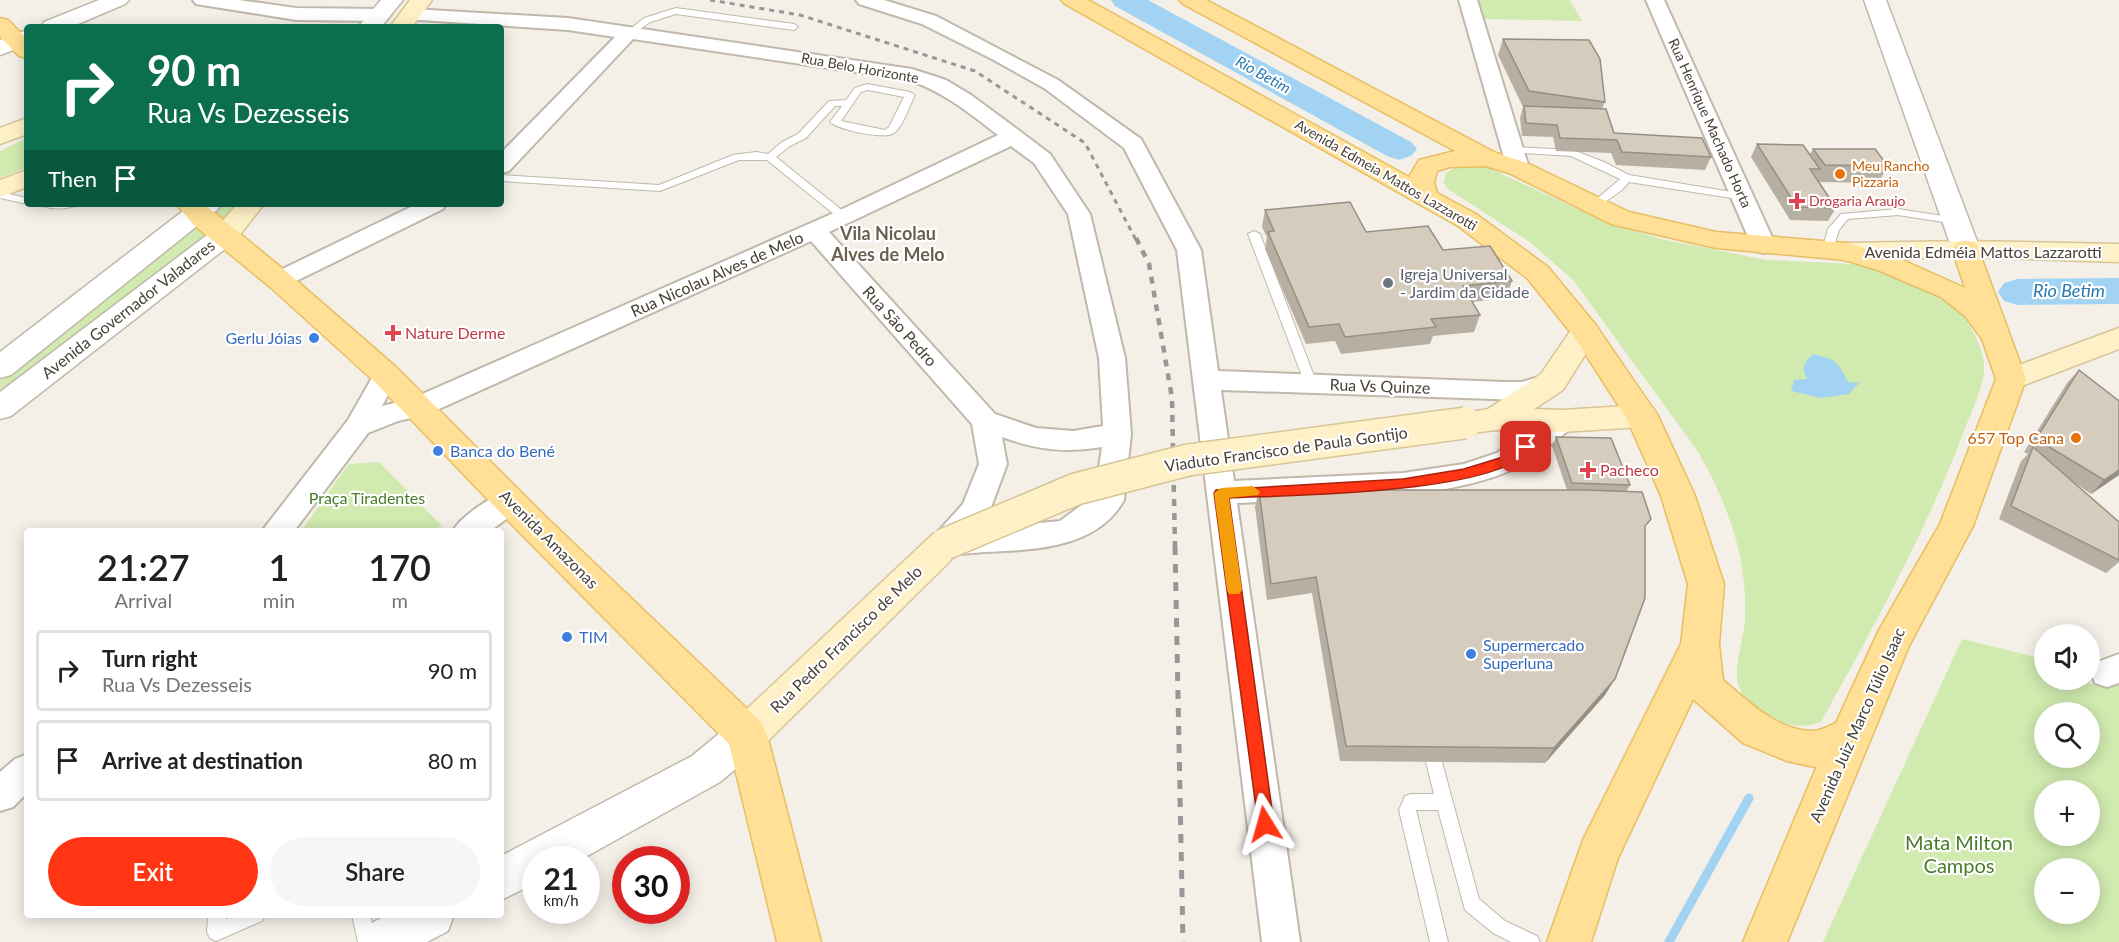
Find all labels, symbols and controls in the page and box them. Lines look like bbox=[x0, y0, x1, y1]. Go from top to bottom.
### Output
street label: Rua Henrique Machado Horta bbox=[1665, 35, 1756, 210]
text: 90 m bbox=[147, 45, 241, 95]
icon: right bbox=[48, 48, 126, 126]
street label: Rua Belo Horizonte bbox=[800, 49, 920, 86]
water label: Rio Betim bbox=[1233, 52, 1294, 97]
text: Rua Vs Dezesseis bbox=[147, 96, 349, 129]
street label: Avenida Edmeia Mattos Lazzarotti bbox=[1292, 115, 1480, 234]
place label: Meu Rancho Pizzaria bbox=[1852, 157, 1929, 190]
icon: arrive bbox=[109, 162, 142, 195]
text: Then bbox=[48, 165, 97, 192]
marker: Meu Rancho Pizzaria bbox=[1833, 167, 1847, 181]
place label: Drogaria Araujo bbox=[1809, 192, 1906, 209]
marker: Drogaria Araujo bbox=[1790, 194, 1804, 208]
district label: Vila Nicolau Alves de Melo bbox=[830, 222, 945, 265]
street label: Rua Nicolau Alves de Melo bbox=[628, 227, 806, 320]
street label: Avenida Governador Valadares bbox=[37, 235, 218, 382]
street label: Avenida Edméia Mattos Lazzarotti bbox=[1864, 242, 2102, 261]
place label: Igreja Universal - Jardim da Cidade bbox=[1400, 264, 1529, 301]
marker: Igreja Universal - Jardim da Cidade bbox=[1381, 276, 1395, 290]
water label: Rio Betim bbox=[2033, 279, 2105, 301]
street label: Rua São Pedro bbox=[859, 282, 941, 370]
place label: Nature Derme bbox=[405, 323, 505, 342]
marker: Nature Derme bbox=[386, 326, 400, 340]
place label: Gerlu Jóias bbox=[226, 328, 302, 347]
marker: Gerlu Jóias bbox=[307, 331, 321, 345]
street label: Rua Vs Quinze bbox=[1329, 374, 1431, 397]
pin bbox=[1500, 421, 1551, 472]
street label: Viaduto Francisco de Paula Gontijo bbox=[1163, 422, 1409, 475]
place label: 657 Top Cana bbox=[1967, 428, 2064, 447]
icon: arrive bbox=[1509, 430, 1542, 463]
marker: 657 Top Cana bbox=[2069, 431, 2083, 445]
place label: Banca do Bené bbox=[450, 441, 555, 460]
marker: Banca do Bené bbox=[431, 444, 445, 458]
place label: Pacheco bbox=[1600, 460, 1659, 479]
marker: Pacheco bbox=[1581, 463, 1595, 477]
street label: Avenida Amazonas bbox=[496, 485, 603, 592]
park label: Praça Tiradentes bbox=[309, 488, 425, 507]
text: 21:27 bbox=[97, 545, 190, 589]
text: 1 bbox=[269, 545, 289, 589]
text: 170 bbox=[368, 545, 431, 589]
street label: Rua Pedro Francisco de Melo bbox=[766, 561, 925, 716]
text: Arrival bbox=[115, 588, 172, 612]
text: min bbox=[263, 588, 295, 612]
text: m bbox=[391, 588, 408, 612]
street label: Avenida Juiz Marco Túlio Isaac bbox=[1805, 624, 1908, 825]
map controls bbox=[2034, 624, 2100, 924]
button: sound bbox=[2034, 624, 2100, 690]
place label: TIM bbox=[579, 627, 608, 646]
marker: TIM bbox=[560, 630, 574, 644]
place label: Supermercado Superluna bbox=[1483, 635, 1584, 672]
text: Turn right bbox=[102, 645, 197, 672]
marker: Supermercado Superluna bbox=[1464, 647, 1478, 661]
icon: right bbox=[51, 654, 84, 687]
text: 90 m bbox=[428, 657, 477, 684]
text: Rua Vs Dezesseis bbox=[102, 672, 252, 696]
button: search bbox=[2034, 702, 2100, 768]
icon: arrive bbox=[51, 744, 84, 777]
text: Arrive at destination bbox=[102, 747, 303, 774]
text: 80 m bbox=[428, 747, 477, 774]
button: + bbox=[2034, 780, 2100, 846]
position arrow bbox=[1233, 792, 1297, 856]
park label: Mata Milton Campos bbox=[1905, 830, 2013, 877]
button: Exit bbox=[48, 837, 258, 906]
button: Share bbox=[270, 837, 480, 906]
speed limit sign: 30 bbox=[612, 846, 690, 924]
button: − bbox=[2034, 858, 2100, 924]
text: 21 bbox=[544, 860, 578, 896]
text: km/h bbox=[543, 891, 579, 909]

